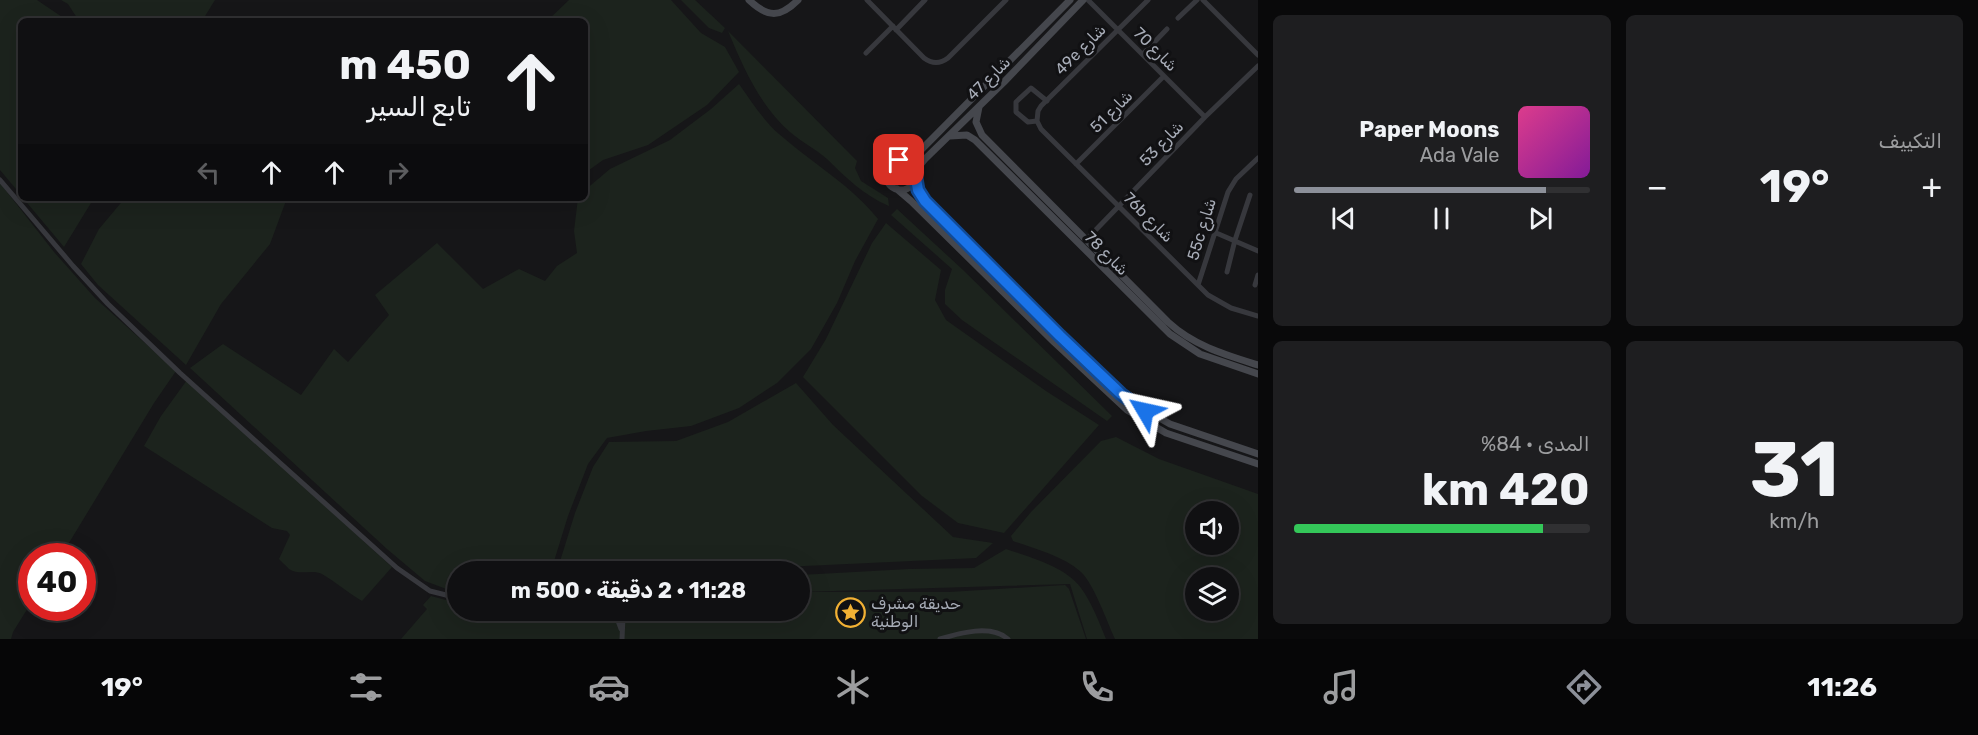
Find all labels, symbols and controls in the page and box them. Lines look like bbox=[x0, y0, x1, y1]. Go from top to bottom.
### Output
street label: 49e شارع bbox=[1051, 20, 1111, 80]
street label: شارع 70 bbox=[1128, 23, 1182, 77]
text: 450 m bbox=[339, 40, 471, 90]
icon: ahead bbox=[492, 42, 570, 120]
street label: شارع 47 bbox=[963, 53, 1016, 106]
street label: شارع 51 bbox=[1086, 86, 1138, 138]
text: تابع السير bbox=[367, 91, 471, 123]
text: Paper Moons bbox=[1359, 116, 1500, 143]
street label: شارع 53 bbox=[1135, 117, 1189, 171]
text: التكييف bbox=[1879, 129, 1942, 153]
pin bbox=[873, 134, 924, 185]
icon: arrive bbox=[882, 143, 915, 176]
text: Ada Vale bbox=[1420, 143, 1500, 167]
icon: left bbox=[192, 156, 225, 189]
icon: ahead bbox=[255, 156, 288, 189]
icon: ahead bbox=[318, 156, 351, 189]
icon: right bbox=[381, 156, 414, 189]
text: 19° bbox=[1760, 160, 1830, 213]
text: − bbox=[1647, 167, 1668, 206]
text: + bbox=[1921, 167, 1942, 206]
street label: 76b شارع bbox=[1118, 188, 1178, 248]
street label: 55c شارع bbox=[1183, 196, 1222, 263]
icon: previous bbox=[1327, 202, 1360, 235]
icon: pause bbox=[1425, 202, 1458, 235]
icon: next bbox=[1524, 202, 1557, 235]
street label: شارع 78 bbox=[1079, 227, 1133, 281]
position arrow bbox=[1113, 379, 1177, 443]
text: 31 bbox=[1750, 423, 1839, 516]
text: المدى · 84% bbox=[1481, 432, 1590, 456]
text: 420 km bbox=[1422, 463, 1590, 516]
map controls bbox=[1185, 501, 1239, 621]
button: sound bbox=[1185, 501, 1239, 555]
text: km/h bbox=[1769, 509, 1819, 533]
speed limit sign: 40 bbox=[18, 543, 96, 621]
button: layers bbox=[1185, 567, 1239, 621]
text: 11:28 · 2 دقيقة · 500 m bbox=[511, 577, 746, 604]
place label: حديقة مشرف الوطنية bbox=[871, 594, 961, 632]
place icon: حديقة مشرف الوطنية bbox=[834, 596, 866, 628]
icon: filters bbox=[345, 666, 387, 708]
icon: car bbox=[588, 666, 630, 708]
icon: climate bbox=[832, 666, 874, 708]
icon: phone bbox=[1076, 666, 1118, 708]
icon: music bbox=[1320, 666, 1362, 708]
icon: directions bbox=[1563, 666, 1605, 708]
text: 19° bbox=[101, 671, 143, 703]
text: 11:26 bbox=[1807, 671, 1877, 703]

